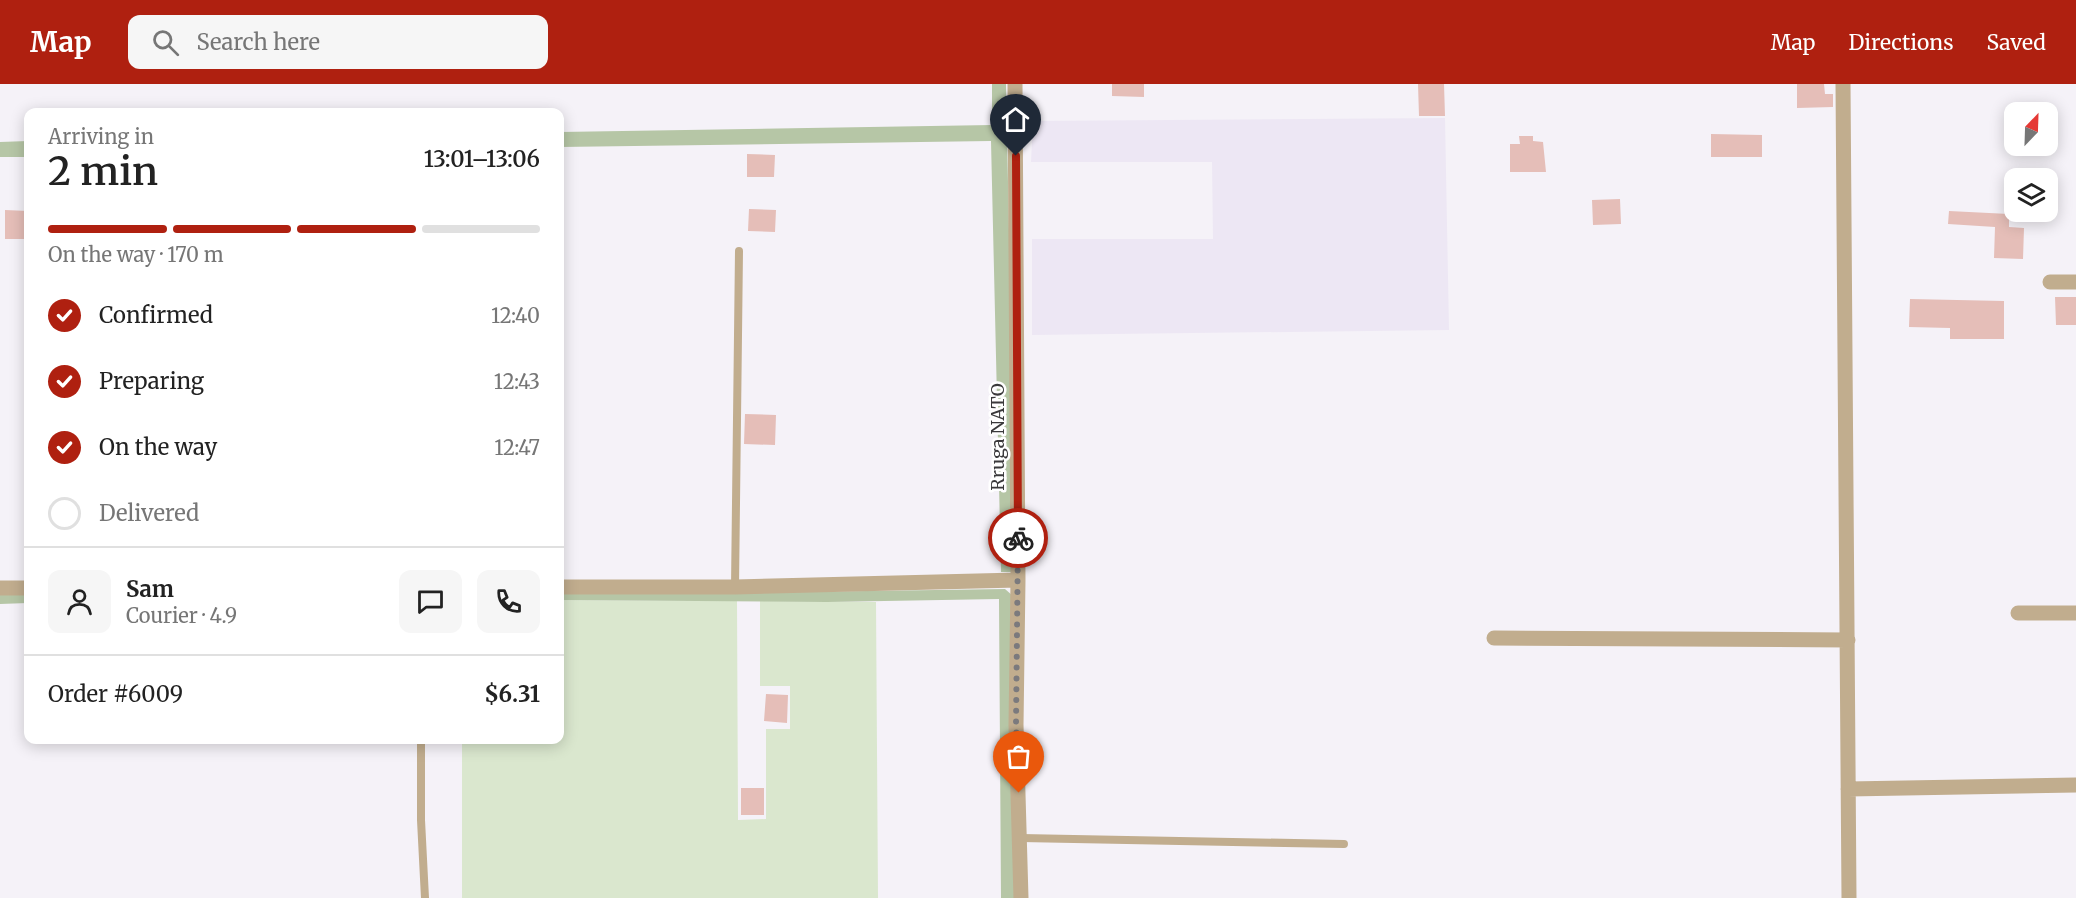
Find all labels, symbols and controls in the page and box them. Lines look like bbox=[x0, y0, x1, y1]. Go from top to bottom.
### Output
search box bbox=[128, 15, 548, 69]
text: Map bbox=[30, 24, 92, 60]
icon: search bbox=[149, 26, 182, 59]
text: Search here bbox=[197, 28, 320, 56]
text: Map bbox=[1771, 29, 1815, 56]
text: Directions bbox=[1848, 29, 1953, 56]
text: Saved bbox=[1986, 29, 2046, 56]
pin bbox=[990, 94, 1041, 156]
north arrow bbox=[2004, 102, 2058, 156]
map controls bbox=[2004, 102, 2058, 222]
icon: home bbox=[999, 103, 1032, 136]
text: Arriving in bbox=[48, 124, 154, 149]
text: 13:01–13:06 bbox=[424, 145, 540, 173]
text: 2 min bbox=[48, 147, 158, 196]
button: layers bbox=[2004, 168, 2058, 222]
text: On the way · 170 m bbox=[48, 242, 224, 267]
icon: check bbox=[48, 299, 81, 332]
text: Confirmed bbox=[99, 301, 213, 329]
text: 12:40 bbox=[491, 303, 540, 328]
icon: check bbox=[48, 365, 81, 398]
text: Preparing bbox=[99, 367, 204, 395]
text: 12:43 bbox=[494, 369, 540, 394]
street label: Rruga NATO bbox=[986, 383, 1009, 491]
icon: check bbox=[48, 431, 81, 464]
text: On the way bbox=[99, 433, 217, 461]
text: 12:47 bbox=[494, 435, 540, 460]
text: Delivered bbox=[99, 499, 199, 527]
courier bbox=[988, 508, 1048, 568]
icon: bike bbox=[1002, 522, 1035, 555]
button: person bbox=[48, 570, 111, 633]
button: chat bbox=[399, 570, 462, 633]
button: phone bbox=[477, 570, 540, 633]
text: Sam bbox=[126, 575, 174, 603]
text: Courier · 4.9 bbox=[126, 603, 237, 628]
text: Order #6009 bbox=[48, 680, 183, 708]
text: $6.31 bbox=[484, 680, 540, 708]
pin bbox=[993, 731, 1044, 793]
icon: bag bbox=[1002, 740, 1035, 773]

